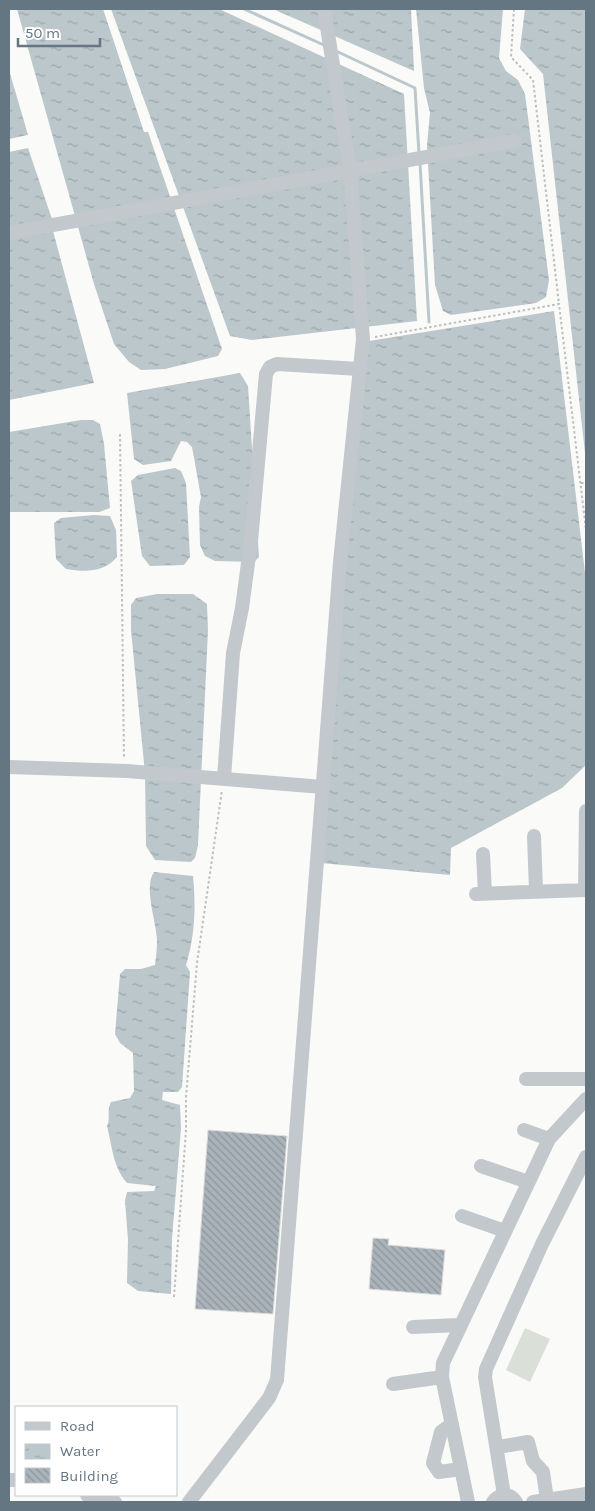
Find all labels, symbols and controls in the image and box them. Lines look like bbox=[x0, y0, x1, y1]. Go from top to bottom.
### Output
scale bar bbox=[18, 15, 100, 47]
text: 50 m bbox=[25, 24, 60, 42]
legend bbox=[15, 1406, 178, 1496]
text: Road bbox=[60, 1417, 95, 1435]
text: Water bbox=[60, 1442, 101, 1460]
text: Building bbox=[60, 1467, 118, 1485]

